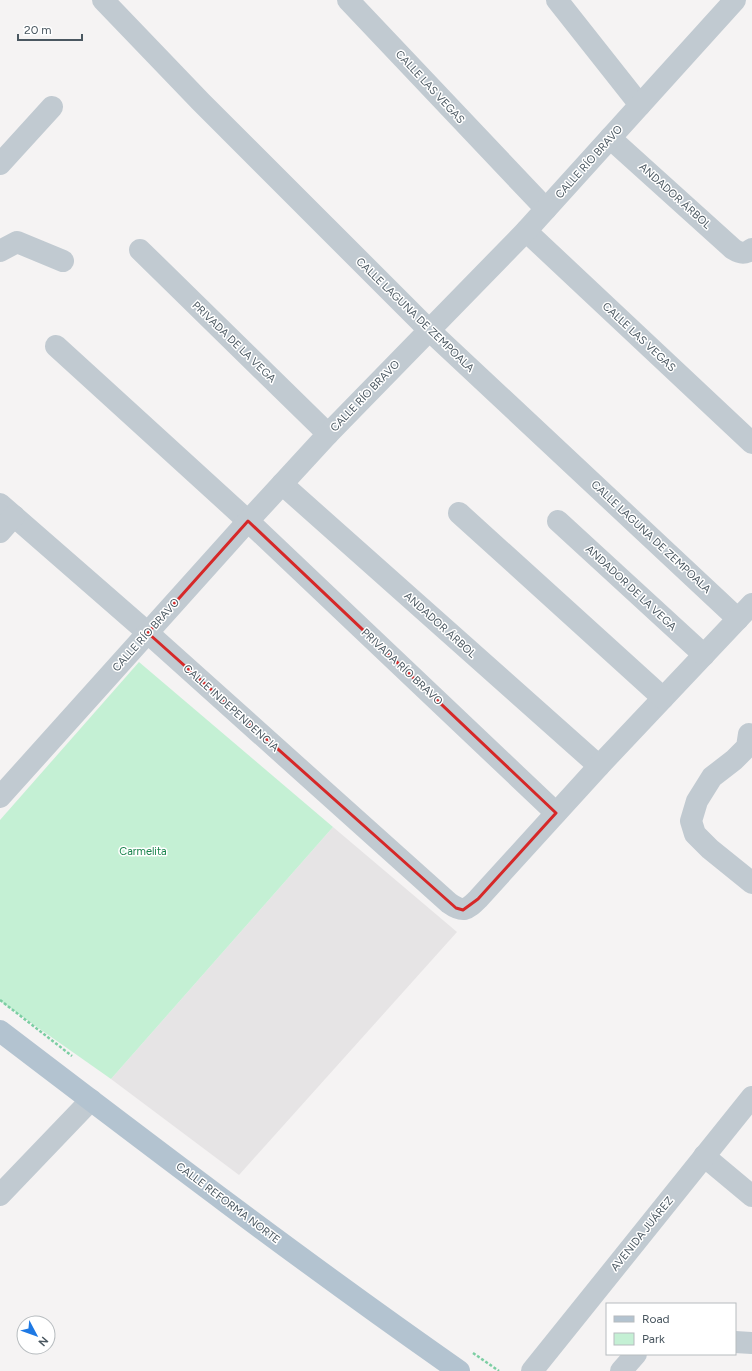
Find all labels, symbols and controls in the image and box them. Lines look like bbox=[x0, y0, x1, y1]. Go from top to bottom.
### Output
scale bar bbox=[18, 16, 82, 42]
text: 20 m bbox=[24, 23, 52, 37]
street label: CALLE LAS VEGAS bbox=[393, 48, 467, 126]
street label: CALLE RÍO BRAVO bbox=[553, 122, 626, 201]
street label: ANDADOR ÁRBOL bbox=[636, 160, 714, 232]
street label: CALLE LAGUNA DE ZEMPOALA bbox=[353, 255, 477, 375]
street label: PRIVADA DE LA VEGA bbox=[190, 299, 279, 386]
street label: CALLE LAS VEGAS bbox=[600, 300, 678, 374]
street label: CALLE RÍO BRAVO bbox=[328, 357, 403, 434]
street label: CALLE LAGUNA DE ZEMPOALA bbox=[588, 478, 714, 596]
street label: ANDADOR DE LA VEGA bbox=[583, 543, 679, 634]
street label: ANDADOR ÁRBOL bbox=[401, 589, 479, 661]
street label: CALLE RÍO BRAVO bbox=[110, 595, 183, 674]
street label: PRIVADA RÍO BRAVO bbox=[359, 626, 446, 708]
street label: CALLE INDEPENDENCIA bbox=[181, 662, 282, 755]
park label: Carmelita bbox=[119, 845, 167, 858]
street label: CALLE REFORMA NORTE bbox=[173, 1160, 283, 1246]
street label: AVENIDA JUÁREZ bbox=[608, 1194, 676, 1274]
legend bbox=[606, 1303, 736, 1355]
text: Road bbox=[642, 1312, 670, 1326]
north arrow bbox=[16, 1315, 56, 1355]
text: Park bbox=[642, 1332, 665, 1346]
text: N bbox=[35, 1334, 51, 1349]

